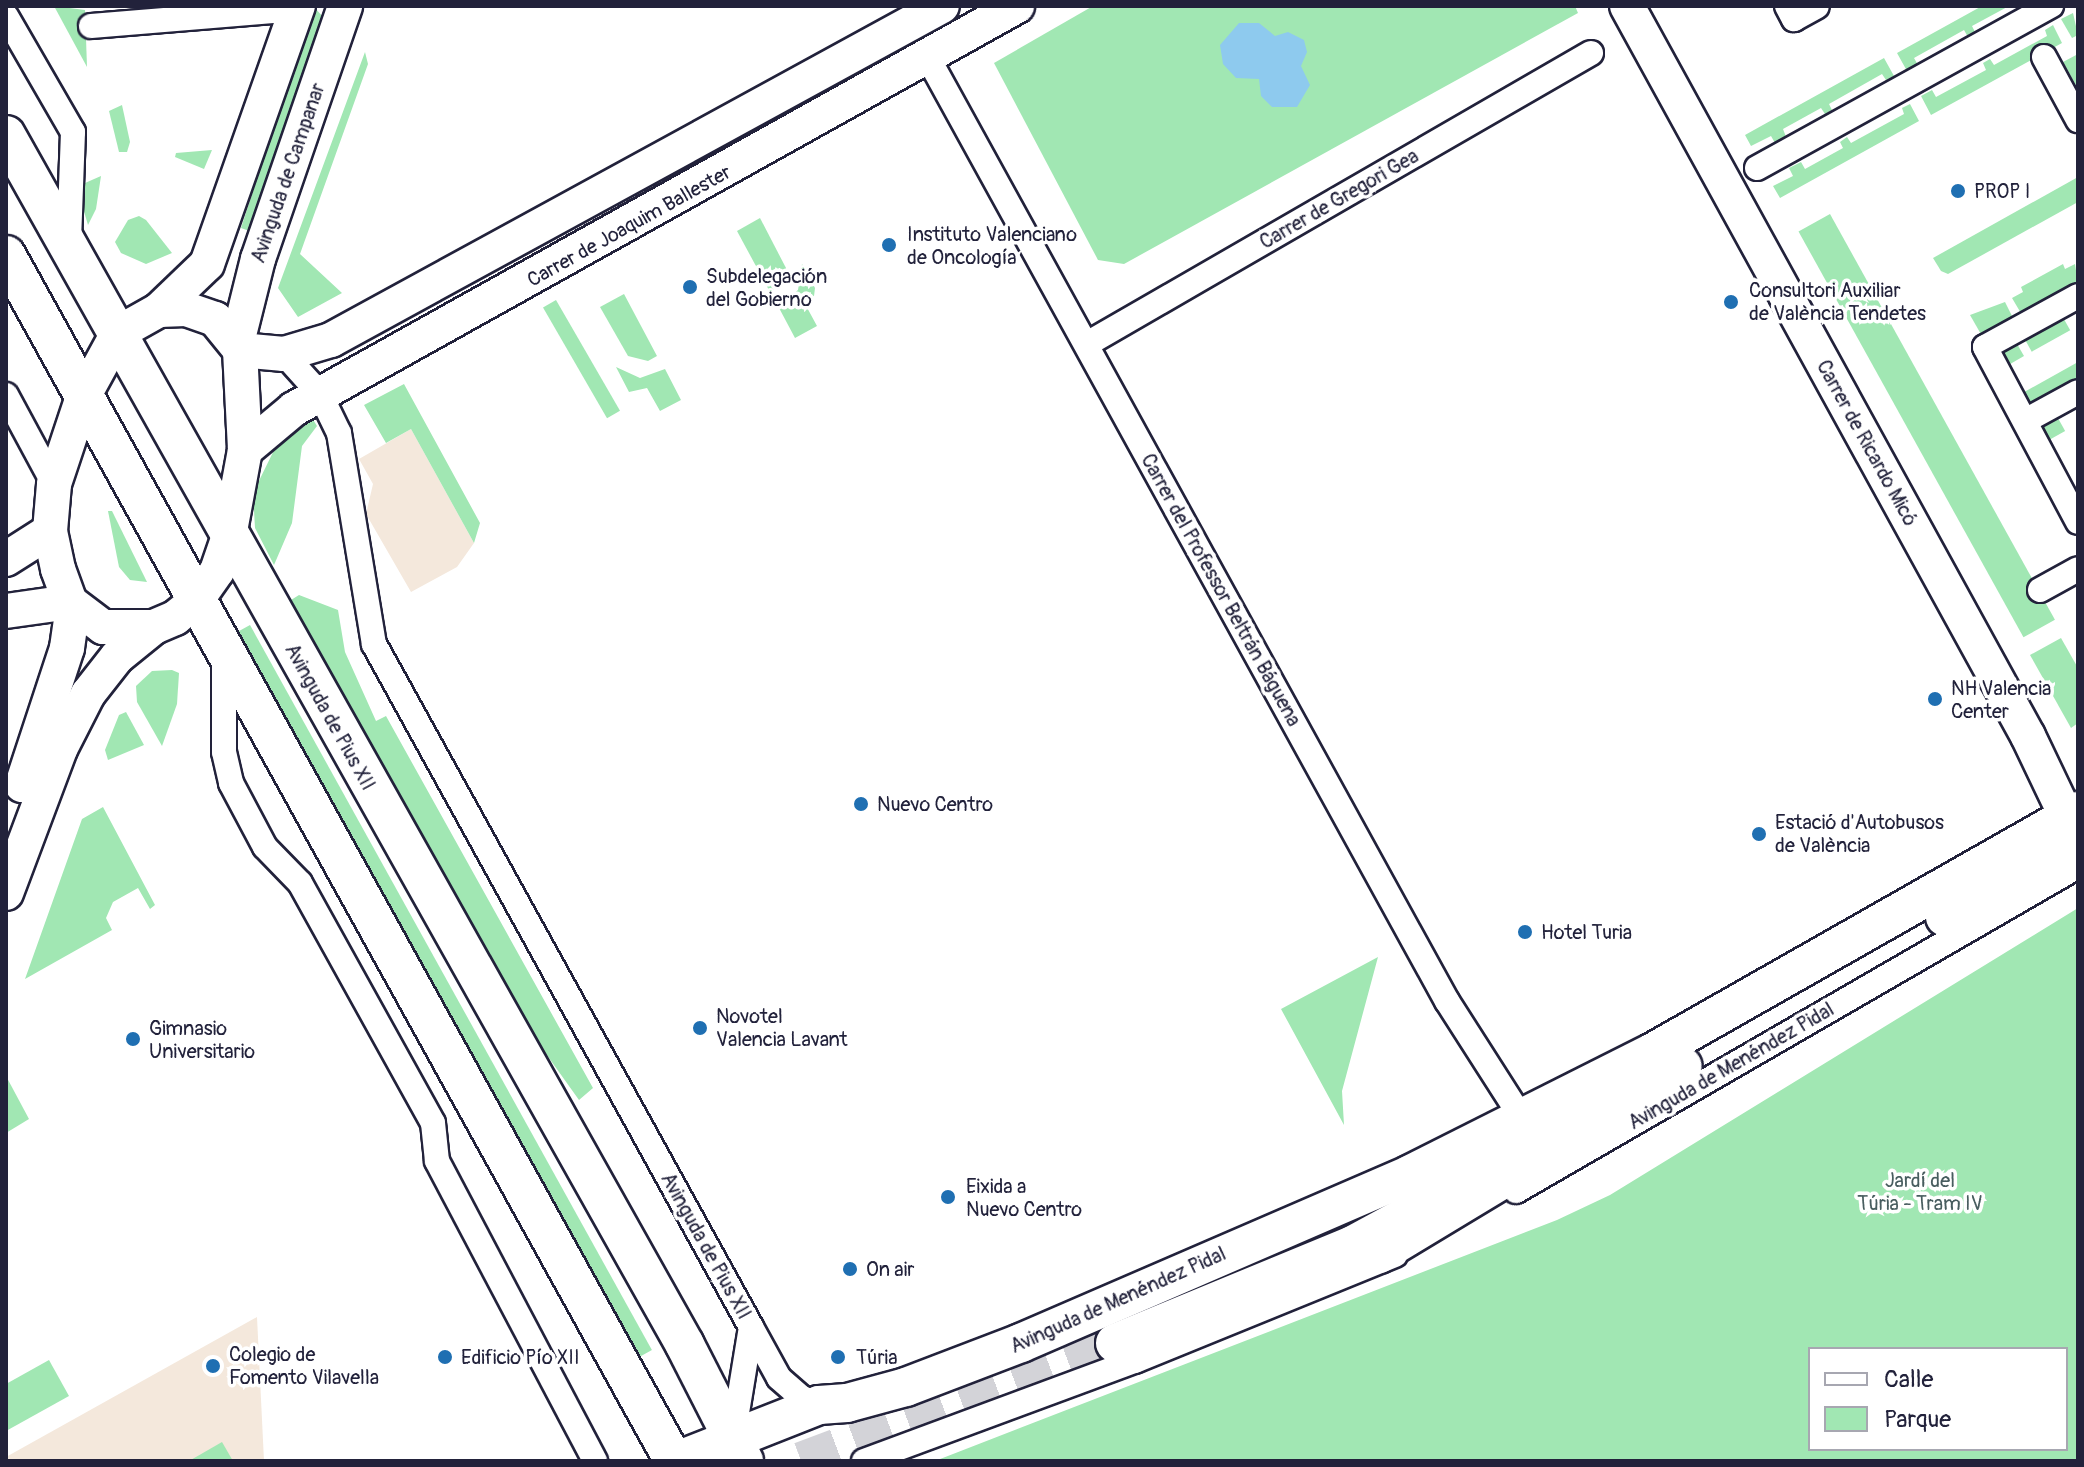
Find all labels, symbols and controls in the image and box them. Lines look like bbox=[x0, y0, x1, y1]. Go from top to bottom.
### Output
street label: Avinguda de Campanar bbox=[246, 80, 330, 266]
street label: Carrer de Gregori Gea bbox=[1255, 144, 1423, 254]
street label: Carrer de Joaquim Ballester bbox=[523, 160, 735, 292]
place label: PROP I bbox=[1974, 179, 2030, 203]
marker: PROP I bbox=[1949, 182, 1967, 200]
place label: Instituto Valenciano de Oncología bbox=[907, 222, 1077, 269]
marker: Instituto Valenciano de Oncología bbox=[878, 234, 900, 256]
place label: Subdelegación del Gobierno bbox=[706, 264, 827, 311]
marker: Subdelegación del Gobierno bbox=[681, 278, 699, 296]
place label: Consultori Auxiliar de València Tendetes bbox=[1749, 278, 1926, 325]
marker: Consultori Auxiliar de València Tendetes bbox=[1720, 291, 1742, 313]
street label: Carrer de Ricardo Micó bbox=[1811, 356, 1923, 530]
street label: Carrer del Professor Beltrán Báguena bbox=[1136, 450, 1306, 730]
street label: Avinguda de Pius XII bbox=[280, 640, 380, 794]
place label: NH Valencia Center bbox=[1951, 676, 2051, 723]
marker: NH Valencia Center bbox=[1926, 690, 1944, 708]
place label: Nuevo Centro bbox=[877, 792, 993, 816]
marker: Nuevo Centro bbox=[852, 795, 870, 813]
place label: Estació d'Autobusos de València bbox=[1775, 810, 1944, 857]
marker: Estació d'Autobusos de València bbox=[1750, 825, 1768, 843]
place label: Hotel Turia bbox=[1541, 920, 1632, 944]
marker: Hotel Turia bbox=[1516, 923, 1534, 941]
street label: Avinguda de Menéndez Pidal bbox=[1624, 997, 1838, 1135]
place label: Novotel Valencia Lavant bbox=[716, 1004, 848, 1051]
place label: Gimnasio Universitario bbox=[149, 1016, 255, 1063]
marker: Novotel Valencia Lavant bbox=[691, 1019, 709, 1037]
marker: Gimnasio Universitario bbox=[124, 1030, 142, 1048]
park label: Jardí del Túria - Tram IV bbox=[1857, 1168, 1983, 1215]
street label: Avinguda de Pius XII bbox=[656, 1169, 756, 1323]
place label: Eixida a Nuevo Centro bbox=[966, 1174, 1082, 1221]
marker: Eixida a Nuevo Centro bbox=[937, 1186, 959, 1208]
street label: Avinguda de Menéndez Pidal bbox=[1006, 1242, 1230, 1358]
place label: On air bbox=[866, 1257, 914, 1281]
marker: On air bbox=[841, 1260, 859, 1278]
place label: Colegio de Fomento Vilavella bbox=[229, 1342, 379, 1389]
place label: Edificio Pío XII bbox=[461, 1345, 580, 1369]
place label: Túria bbox=[856, 1345, 897, 1369]
marker: Túria bbox=[827, 1346, 849, 1368]
legend bbox=[1808, 1347, 2068, 1451]
marker: Edificio Pío XII bbox=[436, 1348, 454, 1366]
marker: Colegio de Fomento Vilavella bbox=[204, 1357, 222, 1375]
text: Calle bbox=[1884, 1365, 1933, 1394]
text: Parque bbox=[1884, 1405, 1951, 1434]

